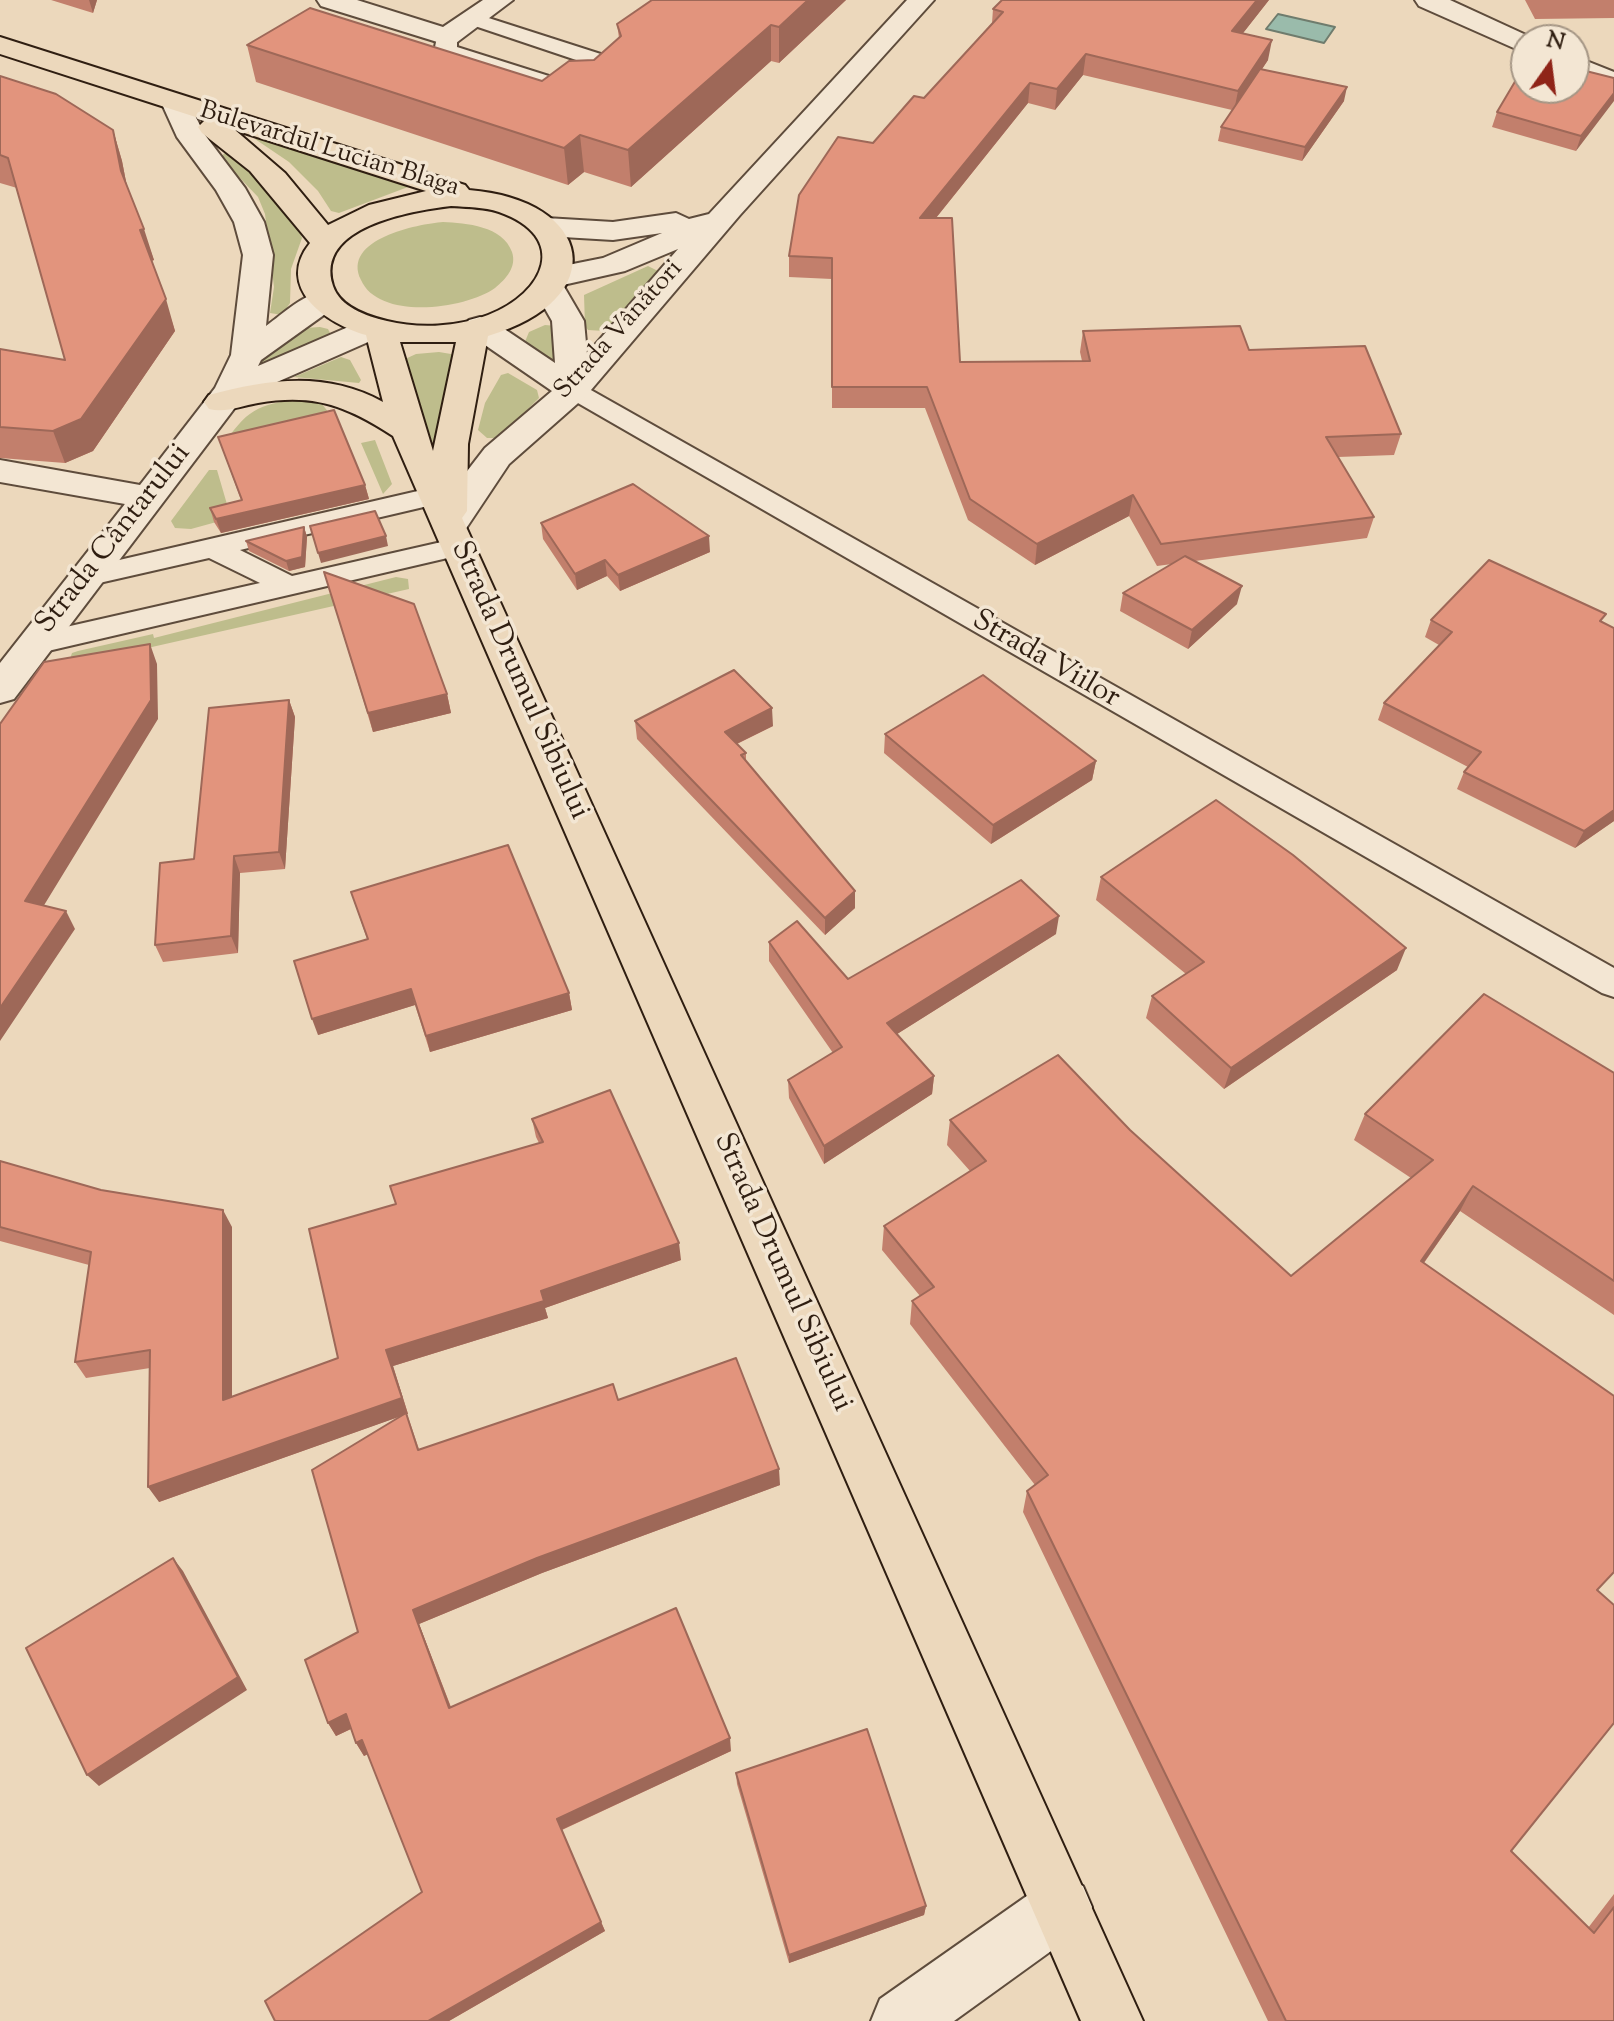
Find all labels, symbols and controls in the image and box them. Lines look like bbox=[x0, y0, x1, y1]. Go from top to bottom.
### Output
north arrow bbox=[1510, 24, 1590, 104]
text: N bbox=[1543, 25, 1568, 60]
street label: Bulevardul Lucian Blaga bbox=[195, 97, 463, 205]
street label: Strada Vânători bbox=[549, 255, 691, 407]
street label: Strada Cântarului bbox=[30, 438, 200, 642]
street label: Strada Drumul Sibiului bbox=[440, 536, 596, 826]
street label: Strada Viilor bbox=[964, 604, 1126, 718]
street label: Strada Drumul Sibiului bbox=[703, 1128, 859, 1418]

